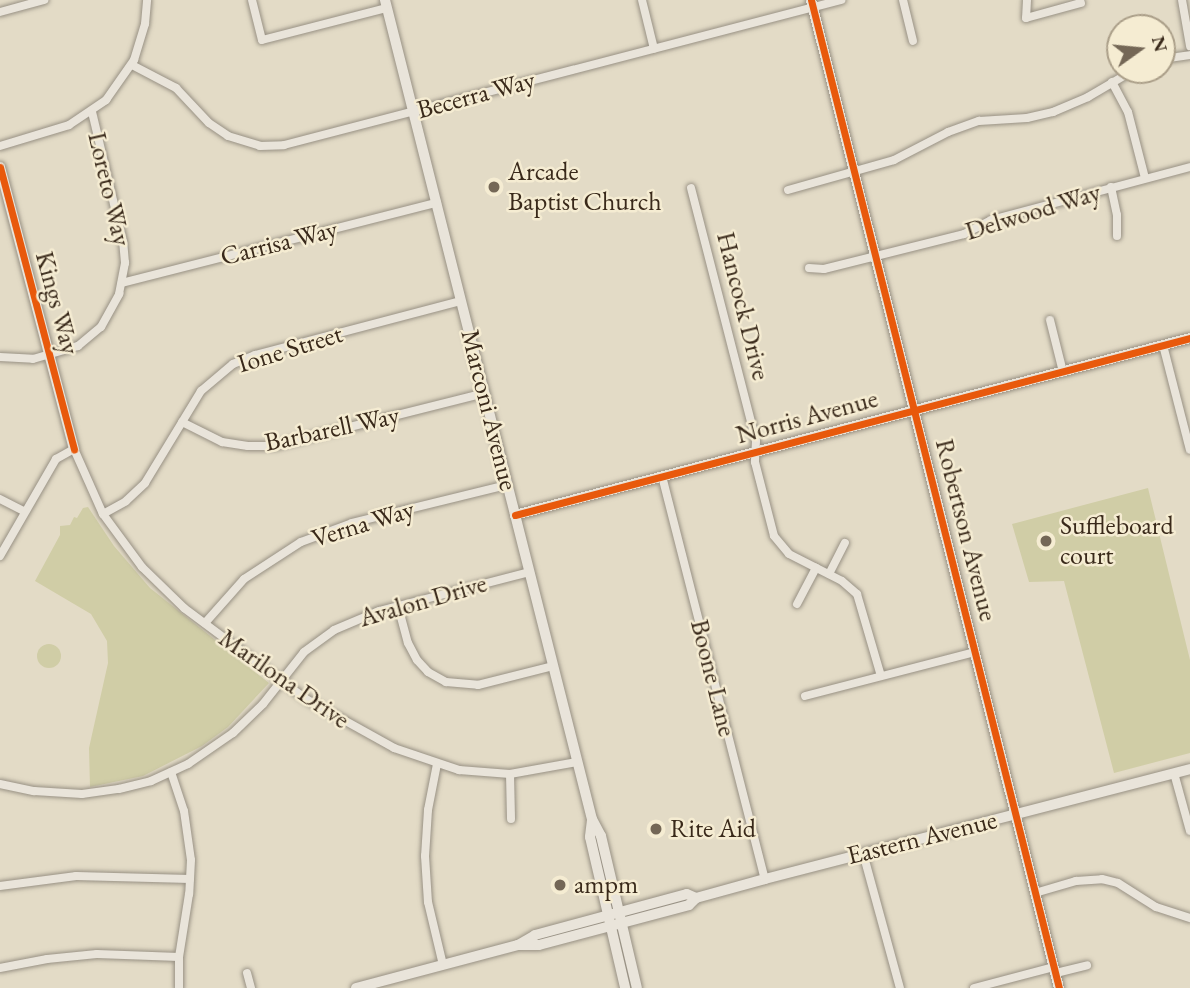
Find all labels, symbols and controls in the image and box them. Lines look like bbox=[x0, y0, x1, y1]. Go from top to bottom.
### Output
north arrow bbox=[1106, 14, 1176, 84]
text: N bbox=[1146, 33, 1174, 55]
street label: Becerra Way bbox=[414, 64, 538, 126]
street label: Loreto Way bbox=[81, 129, 137, 249]
place label: Arcade Baptist Church bbox=[508, 156, 662, 218]
street label: Delwood Way bbox=[962, 177, 1104, 247]
marker: Arcade Baptist Church bbox=[486, 179, 502, 195]
street label: Carrisa Way bbox=[217, 213, 341, 273]
street label: Hancock Drive bbox=[710, 229, 776, 383]
street label: Kings Way bbox=[28, 248, 86, 358]
street label: Ione Street bbox=[234, 318, 346, 380]
street label: Marconi Avenue bbox=[454, 326, 524, 494]
street label: Norris Avenue bbox=[733, 383, 881, 451]
street label: Barbarell Way bbox=[262, 400, 402, 458]
street label: Robertson Avenue bbox=[928, 436, 1004, 624]
street label: Verna Way bbox=[308, 494, 418, 554]
place label: Suffleboard court bbox=[1060, 510, 1174, 572]
marker: Suffleboard court bbox=[1038, 533, 1054, 549]
street label: Avalon Drive bbox=[356, 568, 490, 634]
street label: Boone Lane bbox=[683, 616, 743, 740]
street label: Marilona Drive bbox=[213, 623, 355, 735]
street label: Eastern Avenue bbox=[844, 804, 1000, 872]
place label: Rite Aid bbox=[670, 813, 756, 845]
marker: Rite Aid bbox=[648, 821, 664, 837]
place label: ampm bbox=[574, 869, 638, 901]
marker: ampm bbox=[552, 877, 568, 893]

